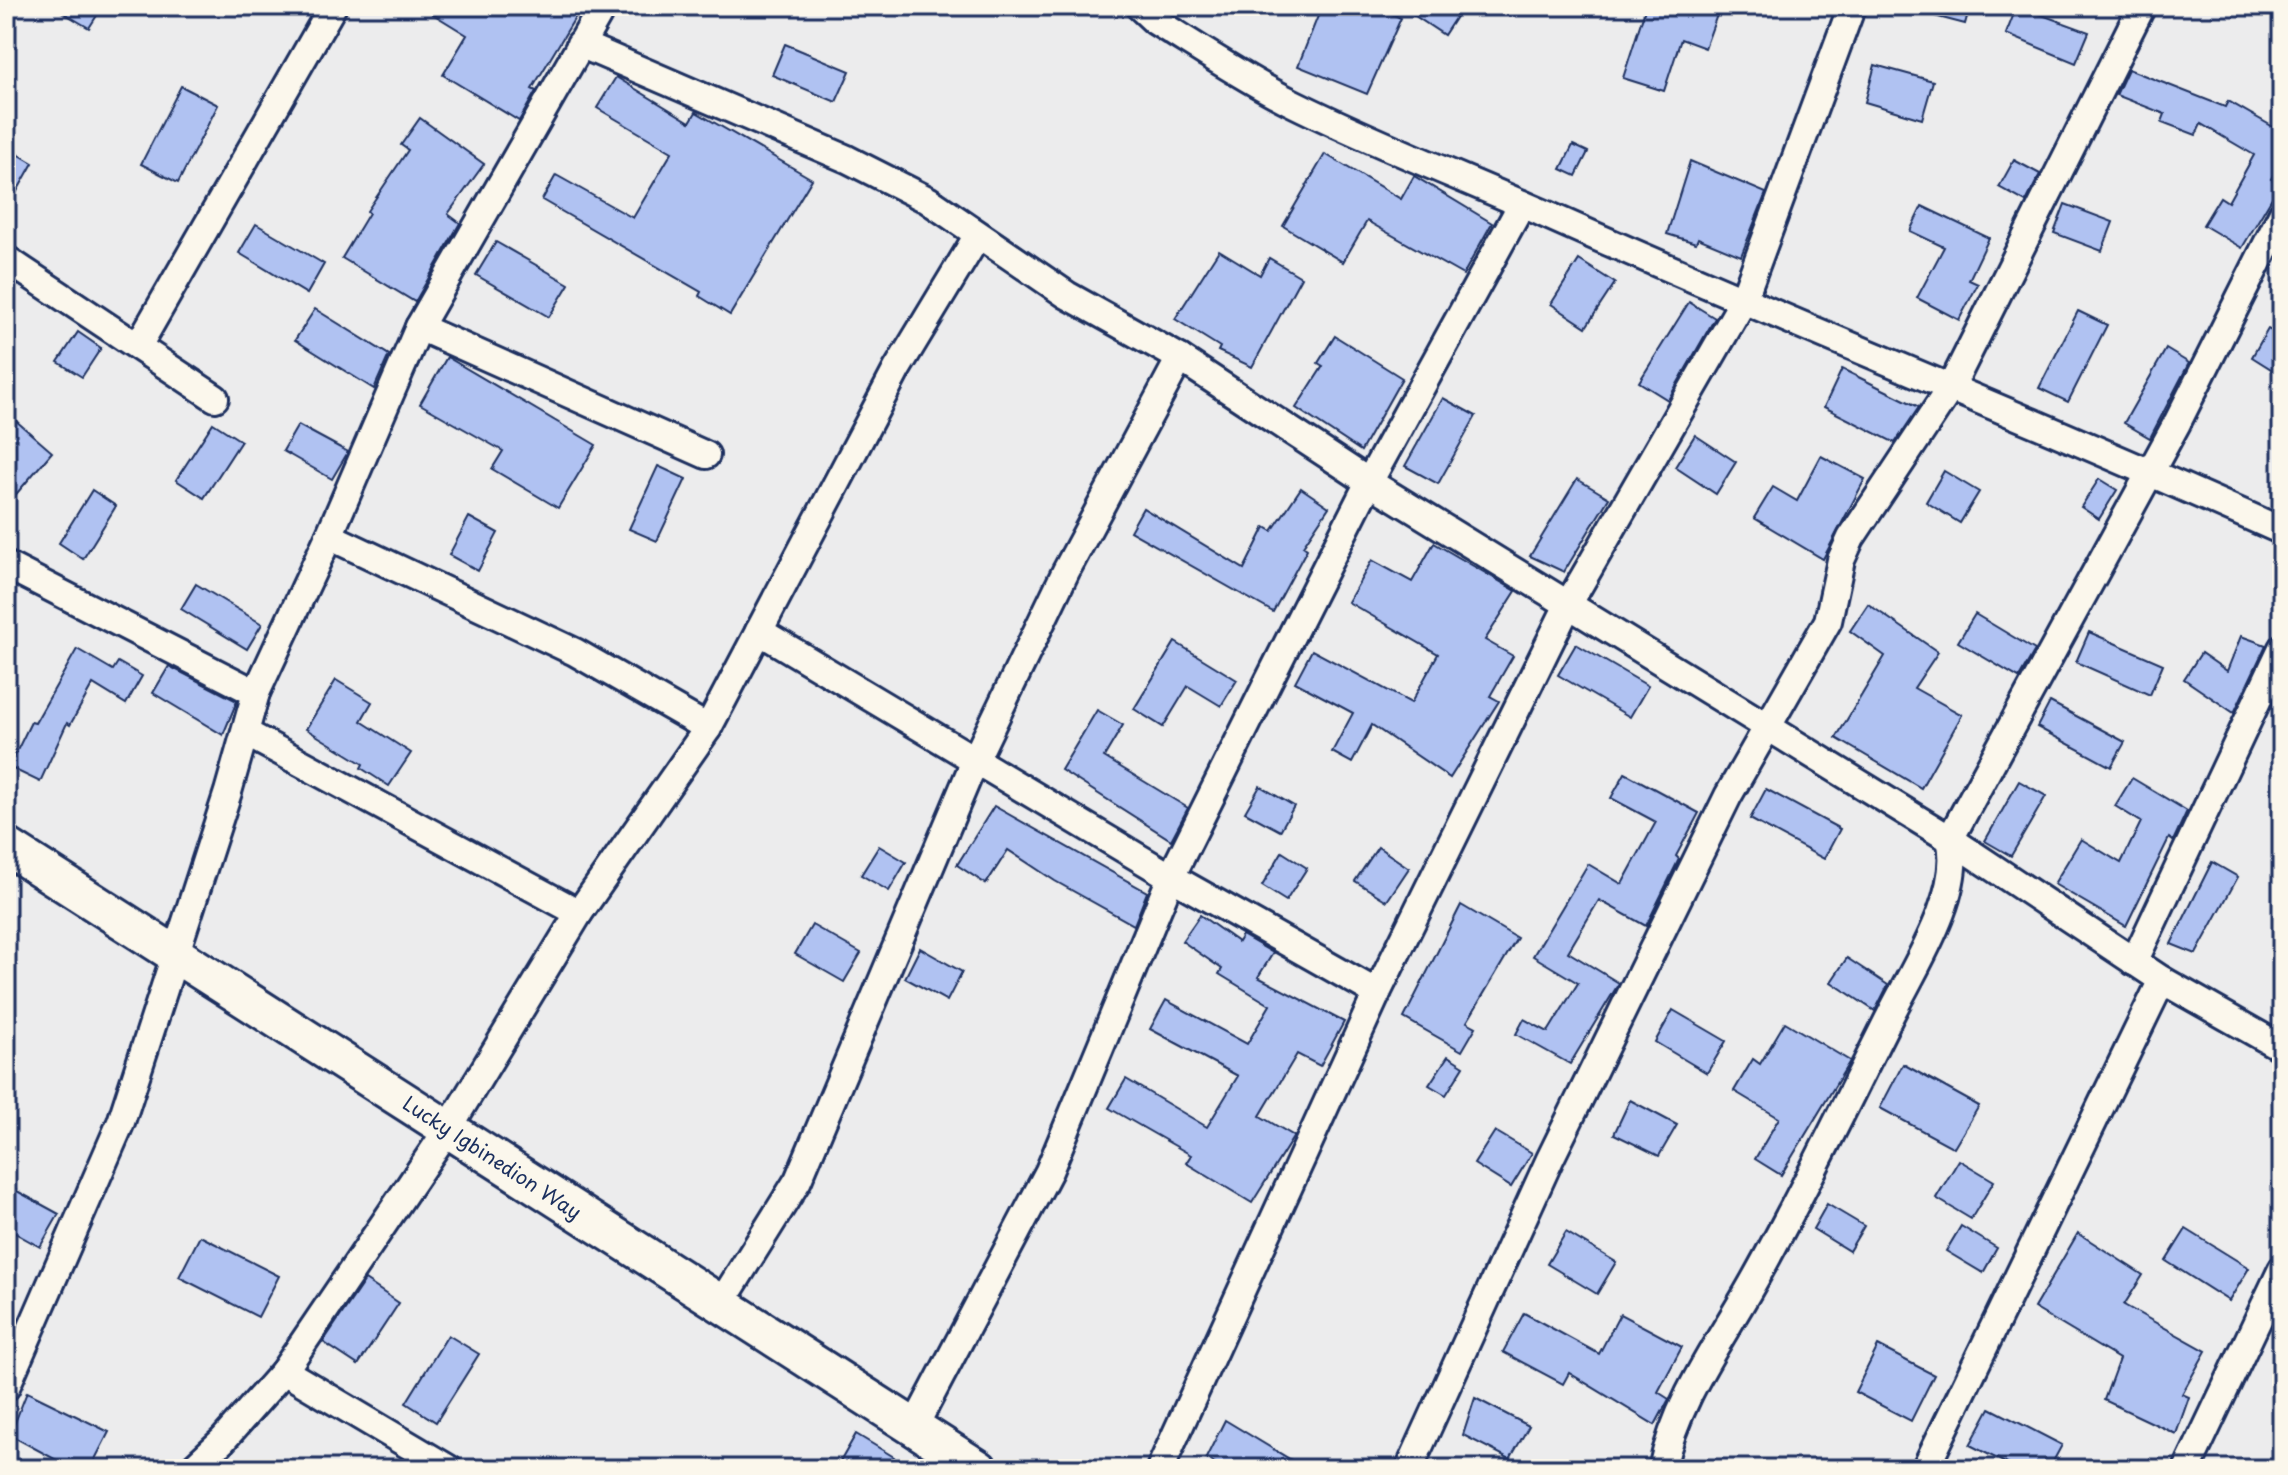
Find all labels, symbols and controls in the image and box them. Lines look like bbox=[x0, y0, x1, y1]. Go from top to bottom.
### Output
street label: Lucky Igbinedion Way bbox=[397, 1088, 588, 1226]

